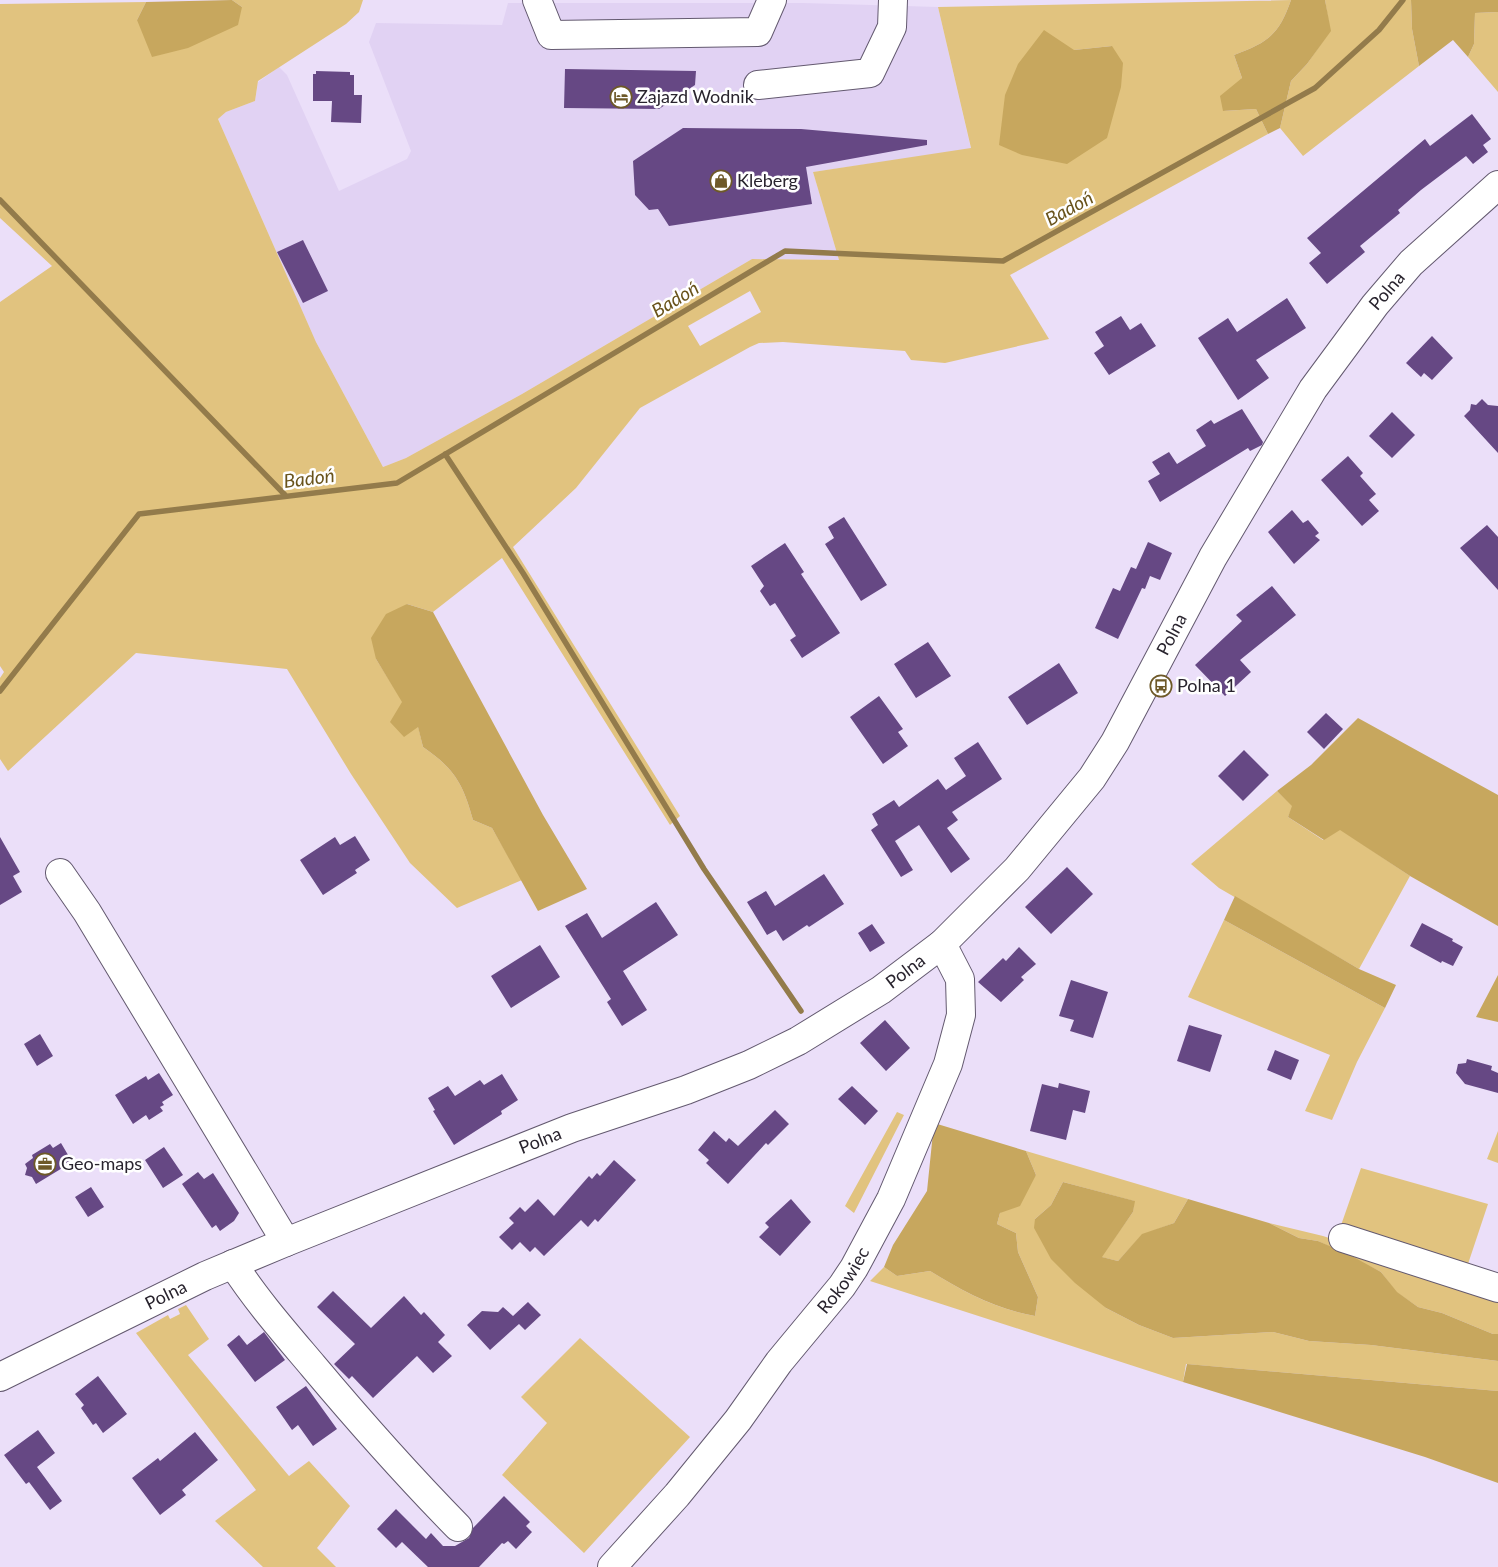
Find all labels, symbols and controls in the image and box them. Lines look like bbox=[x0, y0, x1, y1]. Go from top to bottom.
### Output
hotel icon: Zajazd Wodnik bbox=[609, 85, 633, 109]
place label: Zajazd Wodnik bbox=[637, 85, 755, 107]
shop icon: Kleberg bbox=[709, 169, 733, 193]
place label: Kleberg bbox=[737, 169, 798, 191]
water label: Badoń bbox=[1041, 185, 1097, 230]
street label: Polna bbox=[1364, 267, 1409, 314]
water label: Badoń bbox=[647, 276, 703, 322]
water label: Badoń bbox=[282, 463, 336, 492]
street label: Polna bbox=[1151, 609, 1191, 658]
bus stop icon: Polna 1 bbox=[1149, 674, 1173, 698]
place label: Polna 1 bbox=[1177, 674, 1236, 696]
street label: Polna bbox=[881, 949, 929, 993]
street label: Polna bbox=[515, 1121, 564, 1158]
office icon: Geo-maps bbox=[33, 1152, 57, 1176]
place label: Geo-maps bbox=[61, 1152, 142, 1174]
street label: Rokowiec bbox=[812, 1243, 873, 1317]
street label: Polna bbox=[141, 1275, 190, 1314]

